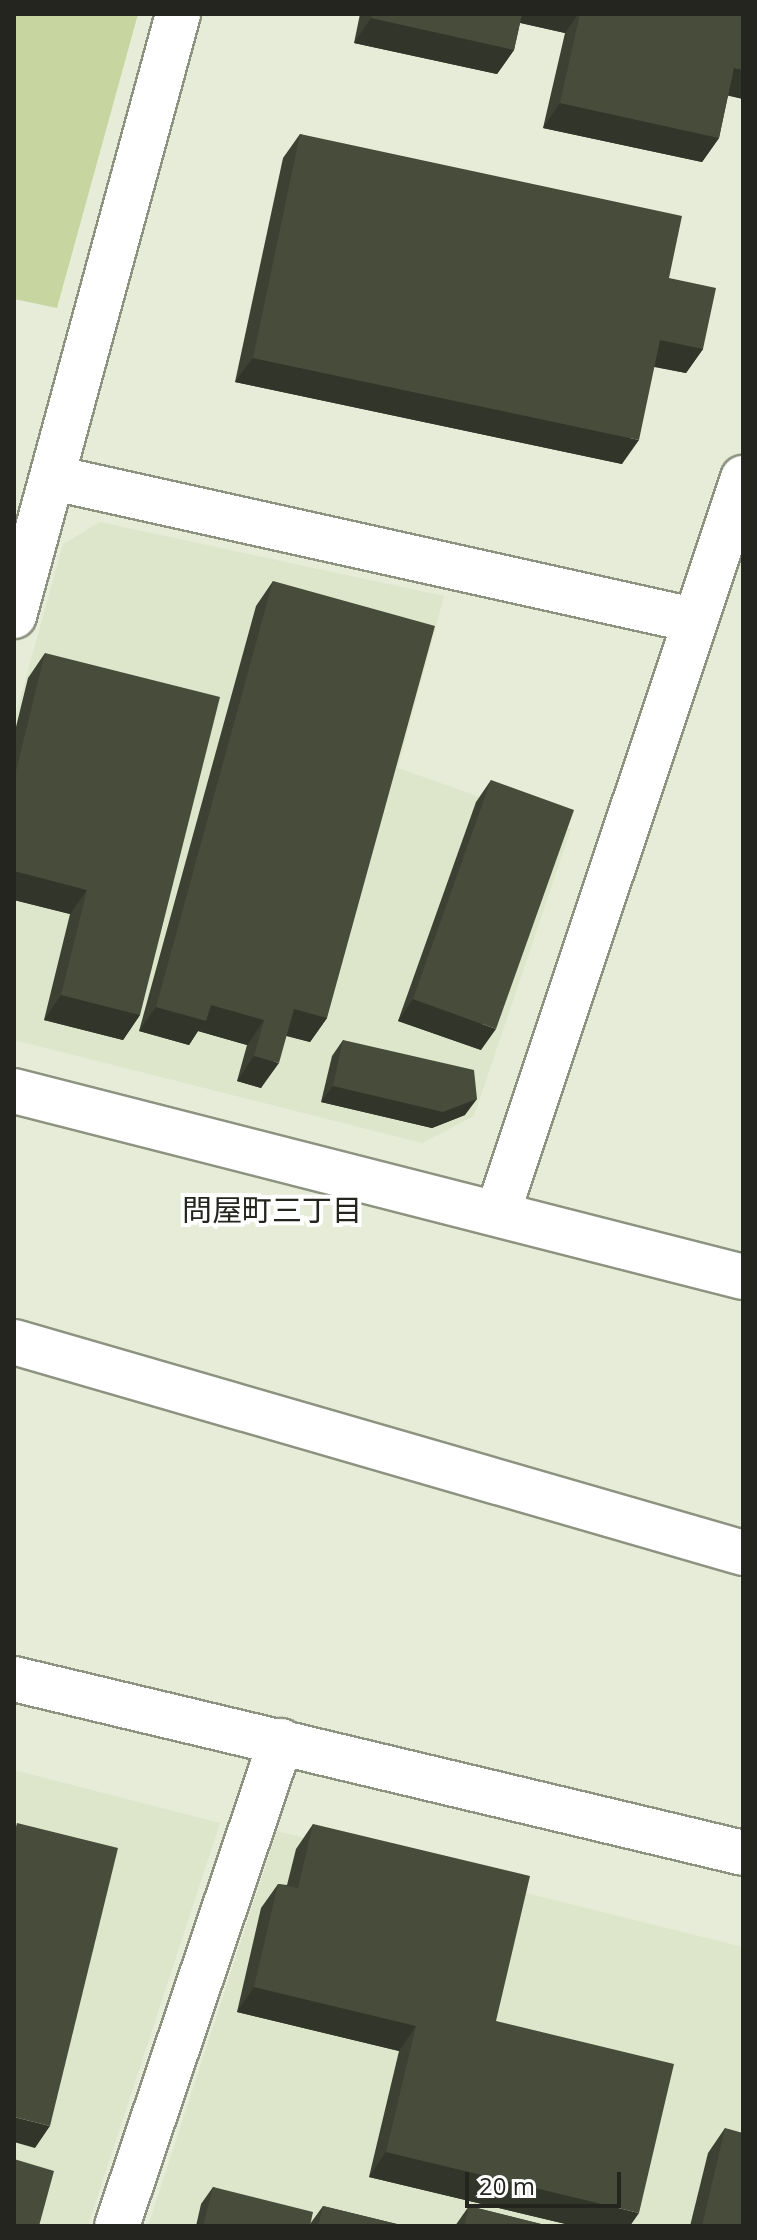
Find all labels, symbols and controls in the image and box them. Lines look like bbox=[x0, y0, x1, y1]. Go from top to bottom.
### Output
district label: 問屋町三丁目 bbox=[182, 1192, 362, 1228]
scale bar bbox=[469, 2156, 625, 2206]
text: 20 m bbox=[479, 2169, 535, 2202]

